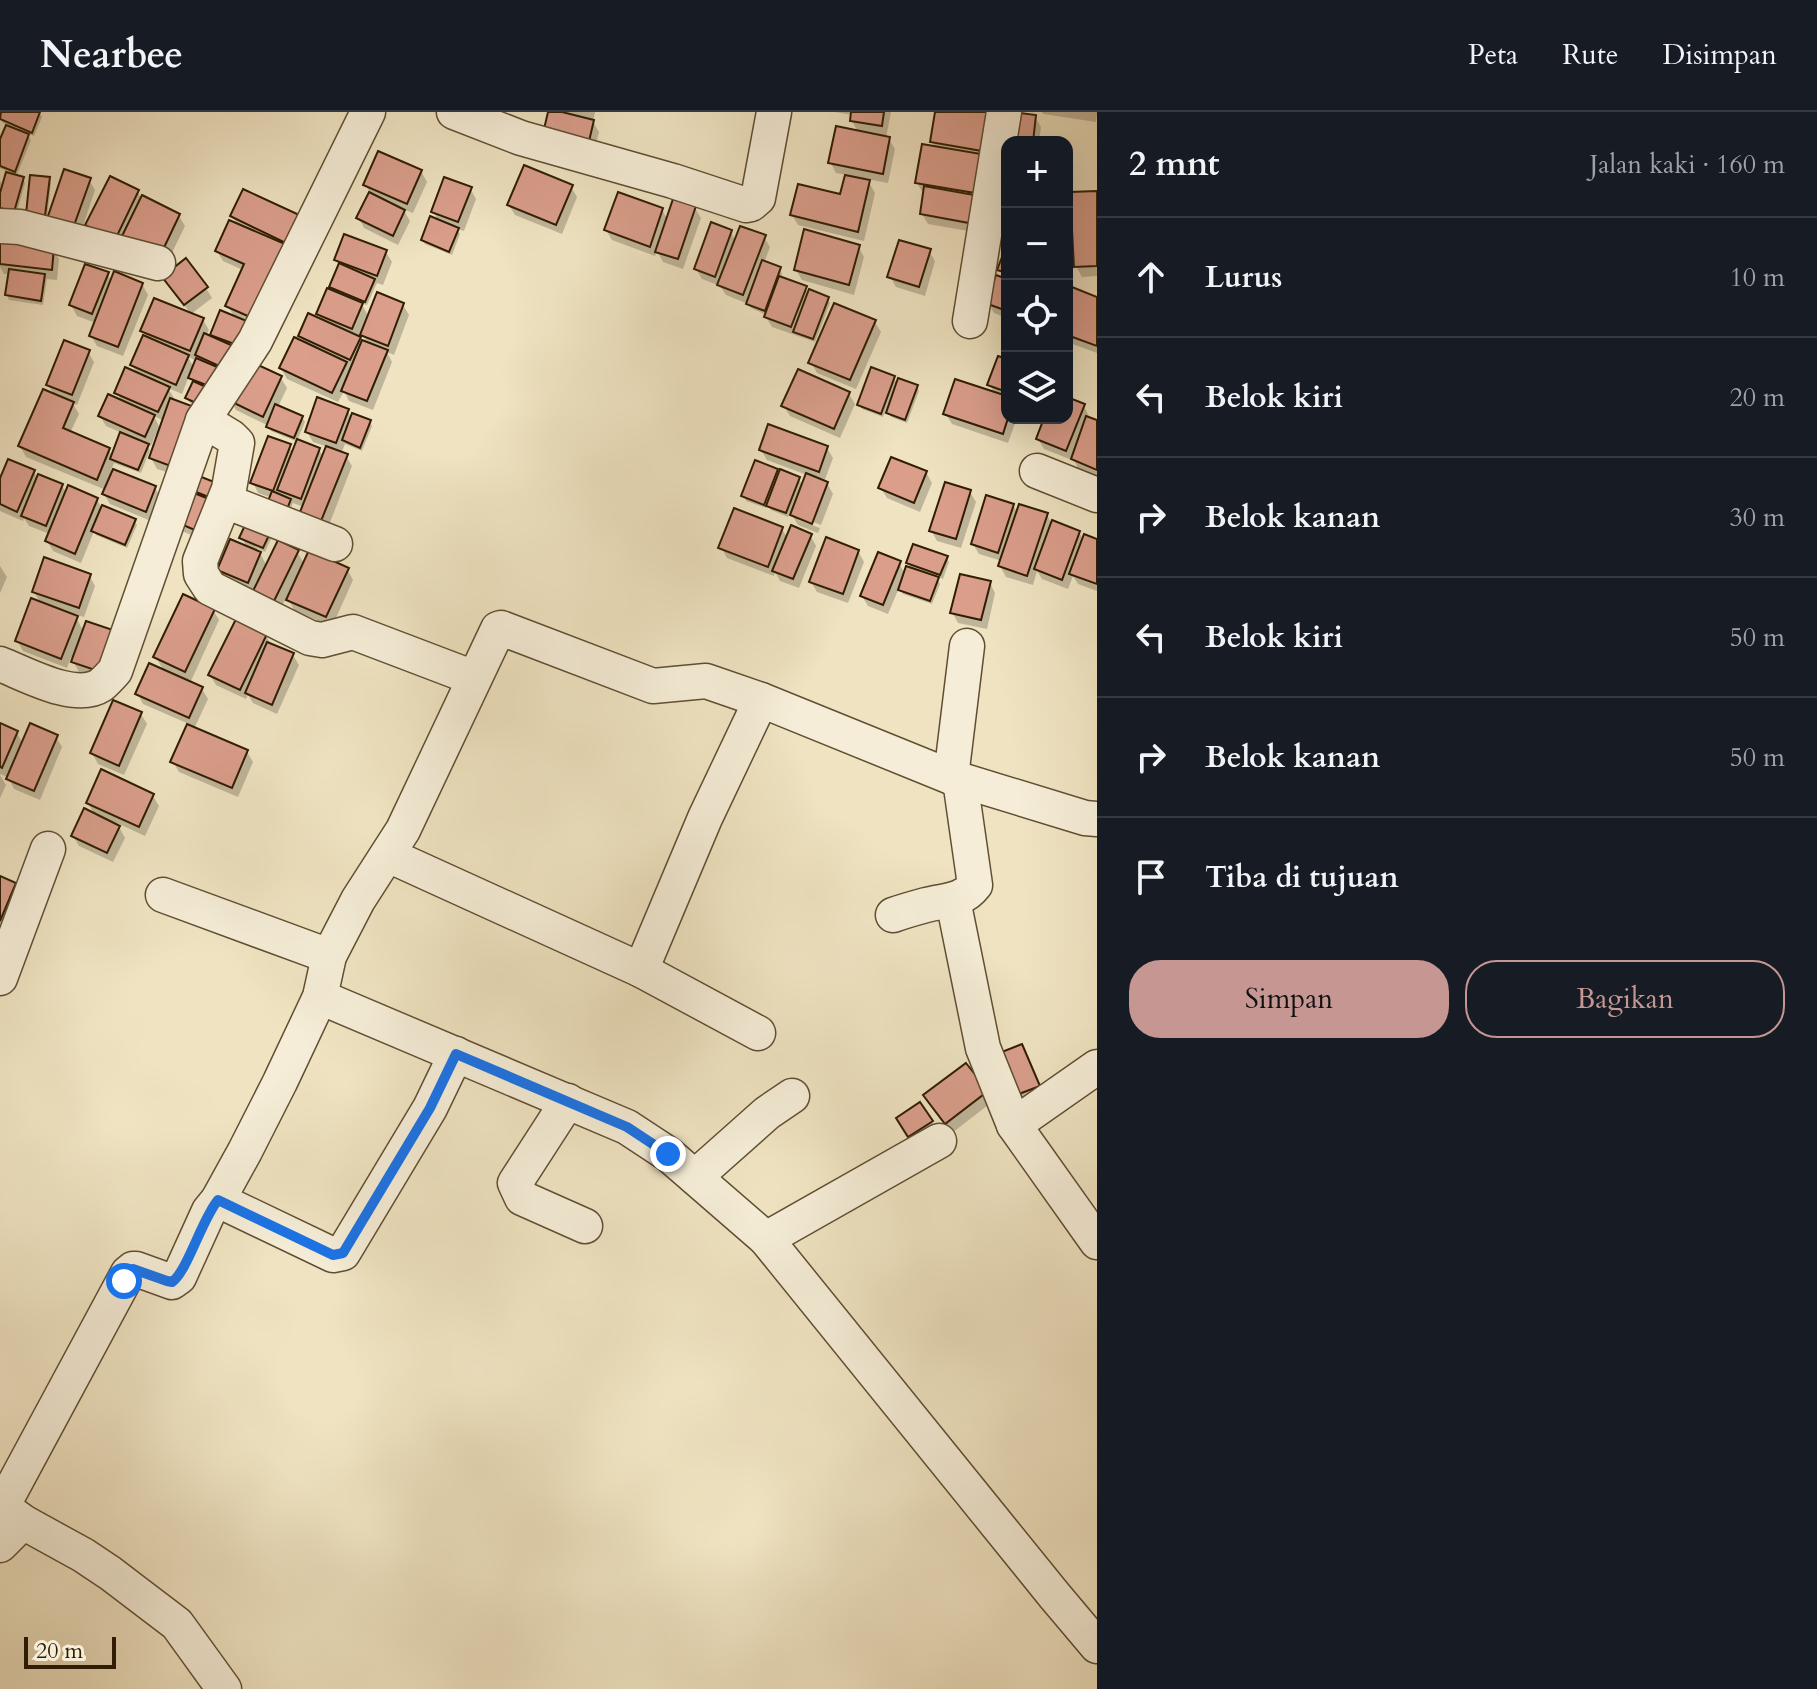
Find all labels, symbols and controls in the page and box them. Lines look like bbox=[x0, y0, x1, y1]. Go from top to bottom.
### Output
text: Nearbee bbox=[40, 29, 183, 81]
text: Peta bbox=[1468, 36, 1518, 74]
text: Rute bbox=[1562, 36, 1619, 74]
text: Disimpan bbox=[1663, 36, 1777, 74]
map controls bbox=[1001, 136, 1073, 424]
button: + bbox=[1001, 136, 1073, 208]
text: 2 mnt bbox=[1129, 141, 1219, 187]
text: Jalan kaki · 160 m bbox=[1589, 147, 1785, 182]
button: − bbox=[1001, 208, 1073, 280]
icon: ahead bbox=[1129, 255, 1173, 299]
text: Lurus bbox=[1205, 257, 1282, 298]
text: 10 m bbox=[1729, 260, 1785, 295]
button: locate bbox=[1001, 280, 1073, 352]
button: layers bbox=[1001, 352, 1073, 424]
icon: left bbox=[1129, 375, 1173, 419]
text: Belok kiri bbox=[1205, 377, 1343, 418]
text: 20 m bbox=[1729, 380, 1785, 415]
icon: right bbox=[1129, 495, 1173, 539]
text: Belok kanan bbox=[1205, 497, 1380, 538]
text: 30 m bbox=[1729, 500, 1785, 535]
icon: left bbox=[1129, 615, 1173, 659]
text: Belok kiri bbox=[1205, 617, 1343, 658]
text: 50 m bbox=[1729, 620, 1785, 655]
icon: right bbox=[1129, 735, 1173, 779]
text: Belok kanan bbox=[1205, 737, 1380, 778]
text: 50 m bbox=[1729, 740, 1785, 775]
icon: arrive bbox=[1129, 855, 1173, 899]
text: Tiba di tujuan bbox=[1205, 857, 1399, 898]
button: Simpan bbox=[1129, 960, 1449, 1038]
button: Bagikan bbox=[1465, 960, 1785, 1038]
route end bbox=[650, 1136, 686, 1172]
route start bbox=[106, 1263, 142, 1299]
scale bar bbox=[24, 1633, 116, 1669]
text: 20 m bbox=[36, 1636, 83, 1666]

